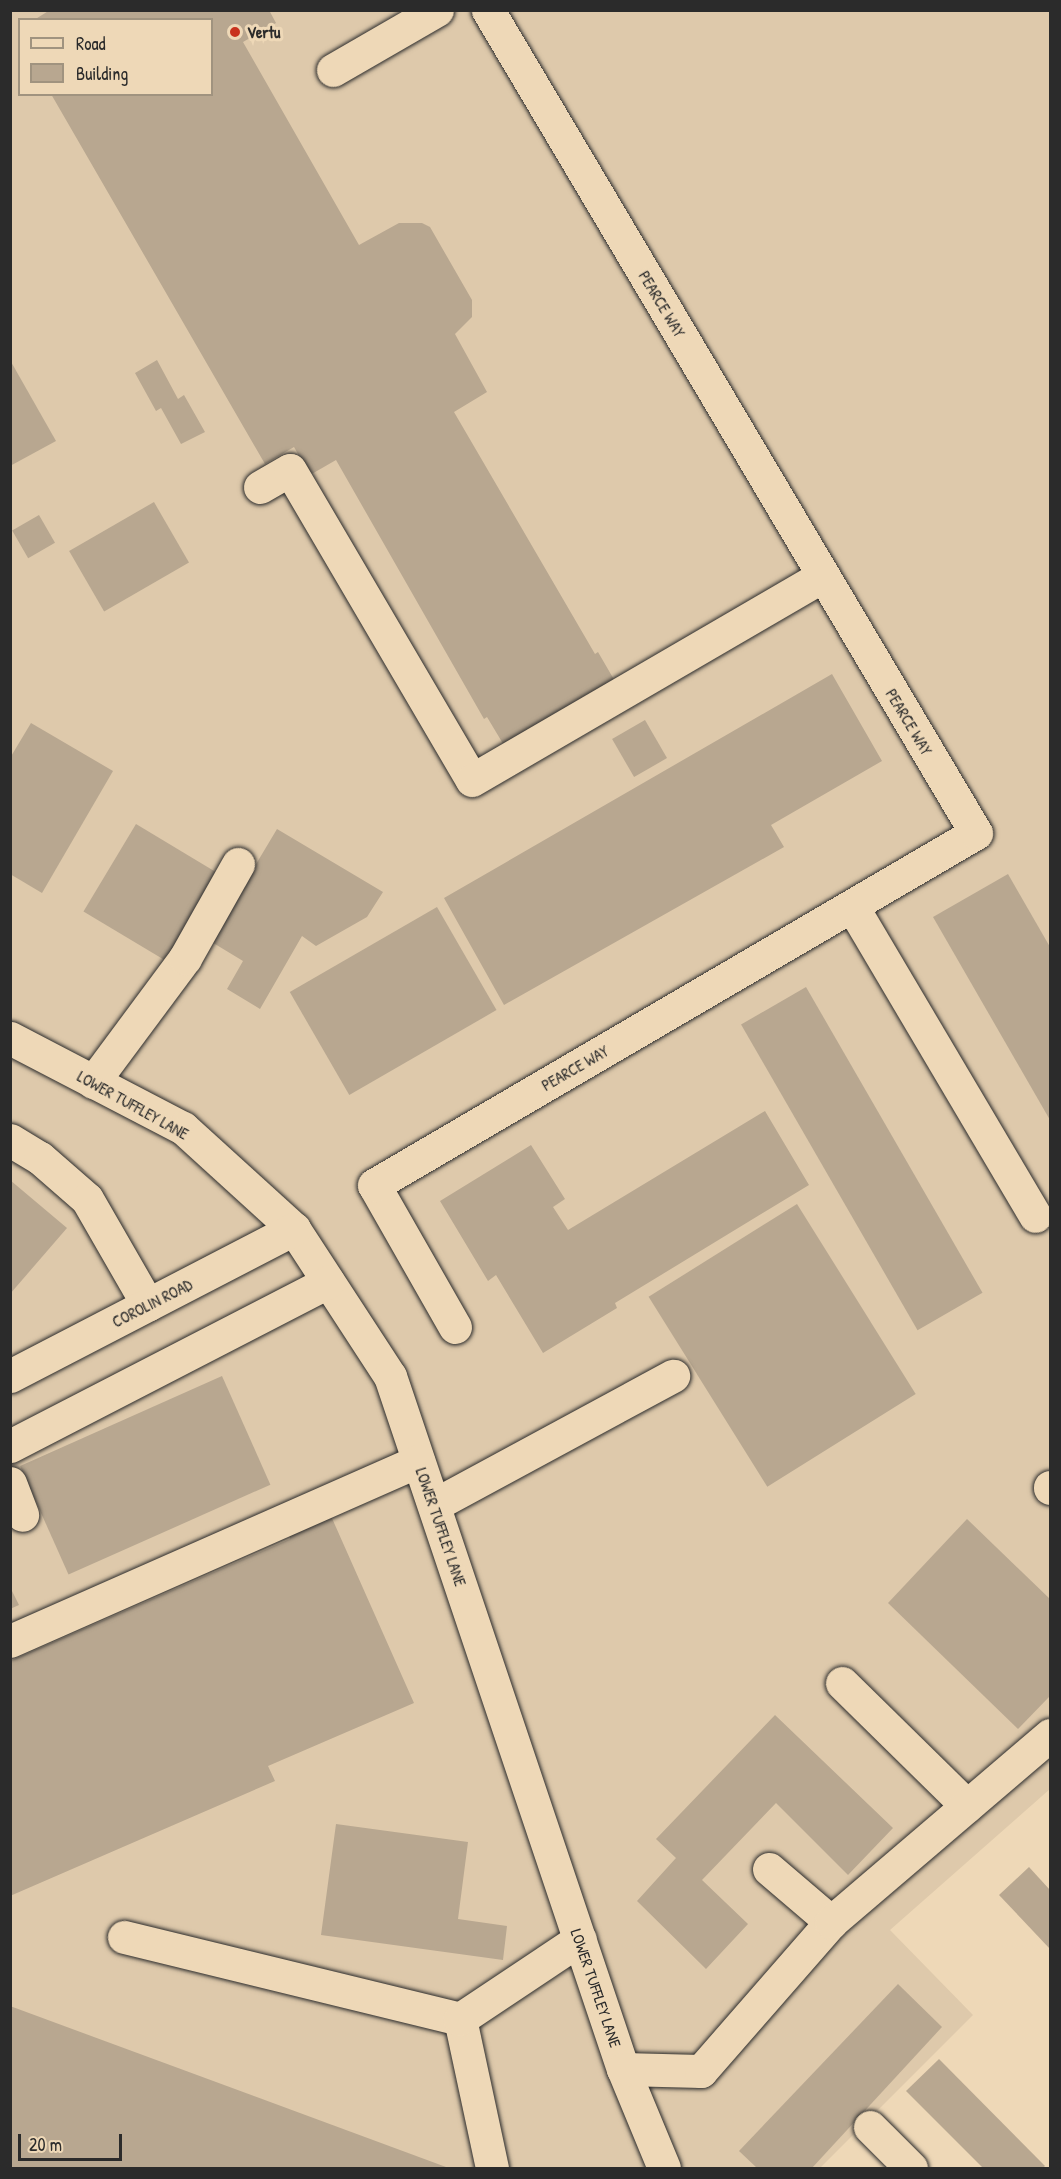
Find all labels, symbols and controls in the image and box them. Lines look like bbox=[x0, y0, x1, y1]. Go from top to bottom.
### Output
legend bbox=[18, 18, 213, 96]
place label: Vertu bbox=[247, 22, 280, 42]
marker: Vertu bbox=[228, 25, 242, 39]
text: Road bbox=[76, 31, 106, 56]
text: Building bbox=[76, 61, 128, 86]
street label: PEARCE WAY bbox=[635, 267, 689, 341]
street label: PEARCE WAY bbox=[882, 685, 936, 759]
street label: PEARCE WAY bbox=[538, 1041, 612, 1095]
street label: LOWER TUFFLEY LANE bbox=[74, 1067, 192, 1143]
street label: COROLIN ROAD bbox=[109, 1275, 195, 1331]
street label: LOWER TUFFLEY LANE bbox=[412, 1465, 470, 1589]
street label: LOWER TUFFLEY LANE bbox=[567, 1926, 625, 2050]
scale bar bbox=[21, 2122, 124, 2160]
text: 20 m bbox=[29, 2132, 62, 2157]

